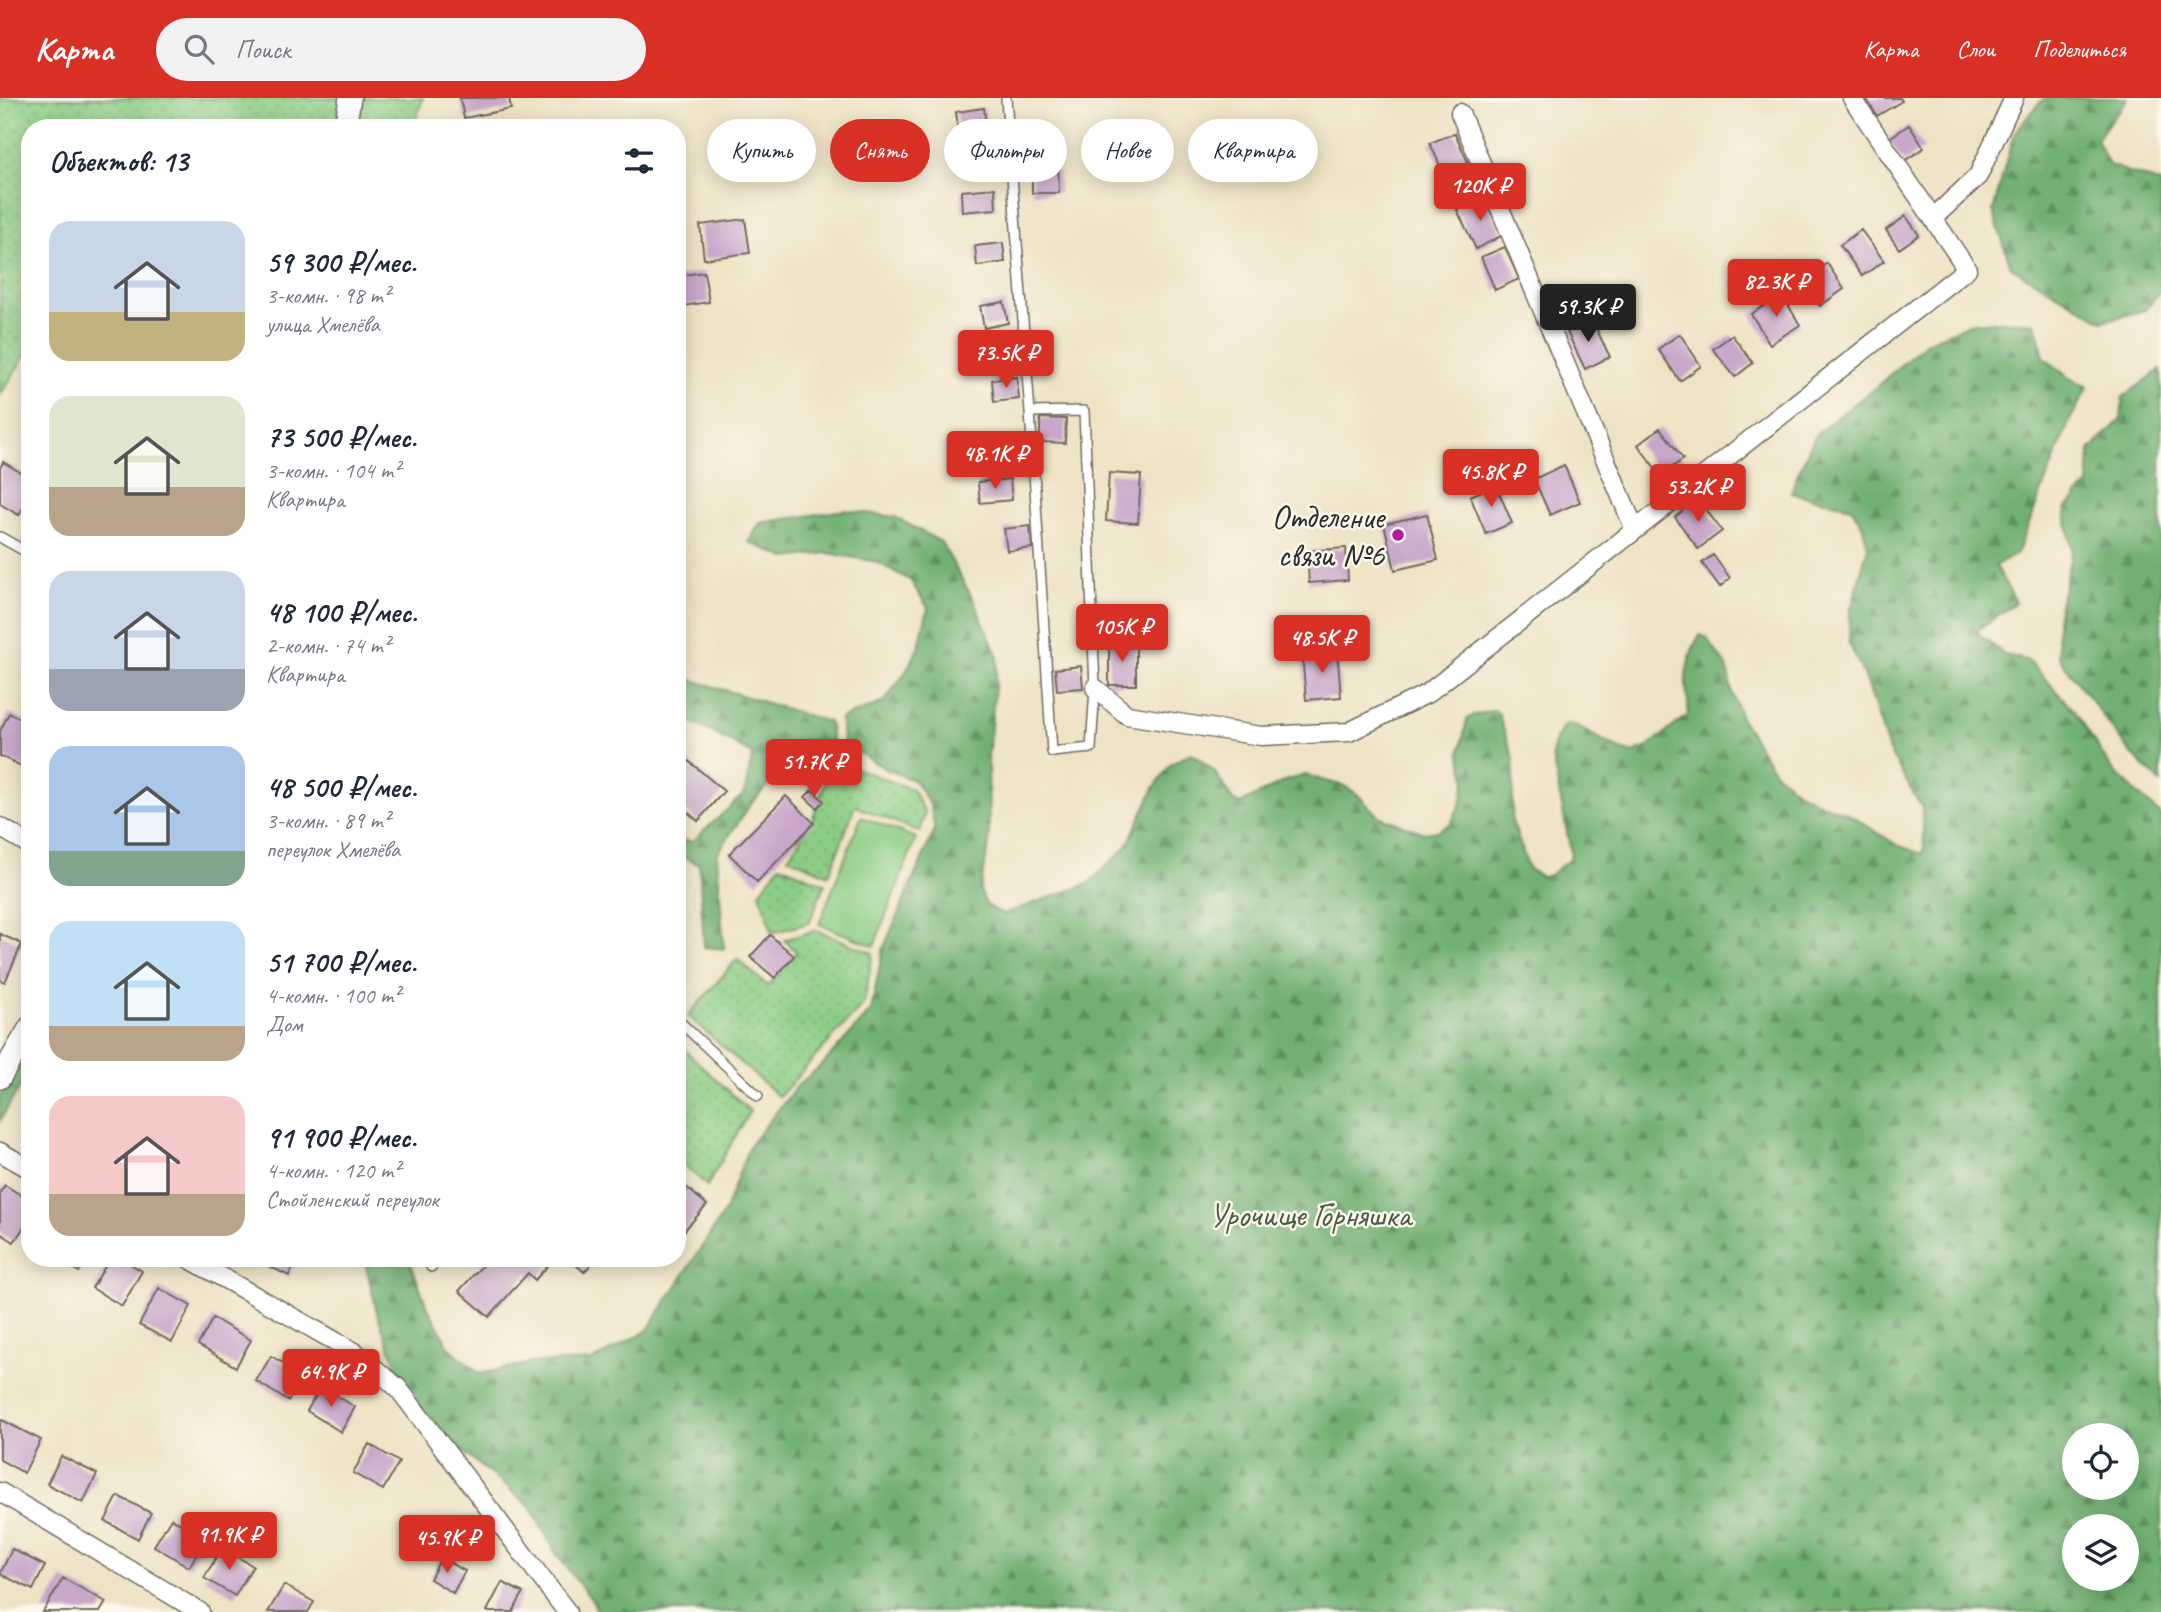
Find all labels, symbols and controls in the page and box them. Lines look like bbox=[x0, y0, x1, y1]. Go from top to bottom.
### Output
search box bbox=[156, 18, 646, 81]
text: Карта bbox=[35, 28, 114, 70]
icon: search bbox=[180, 30, 218, 68]
text: Поиск bbox=[236, 33, 290, 66]
text: Карта bbox=[1864, 34, 1918, 64]
text: Слои bbox=[1956, 34, 1995, 64]
text: Поделиться bbox=[2033, 34, 2126, 64]
chip: Купить bbox=[707, 119, 816, 182]
chip: Снять bbox=[830, 119, 930, 182]
chip: Фильтры bbox=[944, 119, 1067, 182]
chip: Новое bbox=[1081, 119, 1174, 182]
chip: Квартира bbox=[1188, 119, 1318, 182]
text: Объектов: 13 bbox=[49, 142, 188, 180]
icon: filters bbox=[620, 142, 658, 180]
pin: 120K ₽ bbox=[1423, 164, 1537, 223]
text: 120K ₽ bbox=[1450, 171, 1510, 200]
text: 59 300 ₽/мес. bbox=[266, 243, 416, 281]
icon: home bbox=[105, 249, 189, 333]
pin: 82.3K ₽ bbox=[1711, 260, 1841, 319]
text: 82.3K ₽ bbox=[1744, 267, 1808, 296]
text: 3-комн. · 98 m² bbox=[266, 281, 390, 310]
pin: 59.3K ₽ bbox=[1523, 285, 1653, 344]
text: 59.3K ₽ bbox=[1556, 292, 1620, 321]
text: улица Хмелёва bbox=[266, 310, 380, 339]
pin: 73.5K ₽ bbox=[941, 330, 1071, 390]
text: 73.5K ₽ bbox=[974, 338, 1038, 367]
text: 73 500 ₽/мес. bbox=[266, 418, 416, 456]
icon: home bbox=[105, 424, 189, 508]
pin: 48.1K ₽ bbox=[930, 432, 1060, 491]
text: 48.1K ₽ bbox=[963, 439, 1027, 468]
pin: 45.8K ₽ bbox=[1426, 450, 1556, 509]
text: 3-комн. · 104 m² bbox=[266, 456, 400, 485]
text: 45.8K ₽ bbox=[1459, 457, 1523, 486]
pin: 53.2K ₽ bbox=[1633, 464, 1763, 524]
text: 53.2K ₽ bbox=[1666, 472, 1730, 501]
text: Квартира bbox=[266, 485, 344, 514]
place label: Отделение связи №6 bbox=[1272, 496, 1386, 576]
marker: Отделение связи №6 bbox=[1390, 527, 1406, 543]
text: 48 100 ₽/мес. bbox=[266, 593, 417, 631]
icon: home bbox=[105, 599, 189, 683]
pin: 105K ₽ bbox=[1065, 604, 1179, 664]
text: 105K ₽ bbox=[1092, 612, 1152, 641]
pin: 48.5K ₽ bbox=[1257, 616, 1387, 675]
text: 48.5K ₽ bbox=[1290, 623, 1354, 652]
text: 2-комн. · 74 m² bbox=[266, 631, 390, 660]
text: Квартира bbox=[266, 660, 344, 689]
pin: 51.7K ₽ bbox=[749, 740, 879, 799]
text: 51.7K ₽ bbox=[782, 747, 846, 776]
text: 48 500 ₽/мес. bbox=[266, 768, 417, 806]
icon: home bbox=[105, 774, 189, 858]
text: 3-комн. · 89 m² bbox=[266, 806, 390, 835]
text: переулок Хмелёва bbox=[266, 835, 400, 864]
text: 51 700 ₽/мес. bbox=[266, 943, 416, 981]
icon: home bbox=[105, 949, 189, 1033]
text: 4-комн. · 100 m² bbox=[266, 981, 400, 1010]
text: Дом bbox=[266, 1010, 303, 1039]
text: 91 900 ₽/мес. bbox=[266, 1118, 416, 1156]
icon: home bbox=[105, 1124, 189, 1208]
text: 4-комн. · 120 m² bbox=[266, 1156, 400, 1185]
text: Стойленский переулок bbox=[266, 1185, 438, 1214]
park label: Урочище Горняшка bbox=[1209, 1194, 1413, 1236]
pin: 64.9K ₽ bbox=[266, 1350, 396, 1409]
text: 64.9K ₽ bbox=[299, 1357, 363, 1386]
map controls bbox=[2062, 1423, 2139, 1591]
button: locate bbox=[2062, 1423, 2139, 1500]
pin: 91.9K ₽ bbox=[164, 1512, 294, 1572]
button: layers bbox=[2062, 1514, 2139, 1591]
pin: 45.9K ₽ bbox=[382, 1516, 512, 1575]
text: 91.9K ₽ bbox=[197, 1520, 261, 1549]
text: 45.9K ₽ bbox=[415, 1523, 479, 1552]

